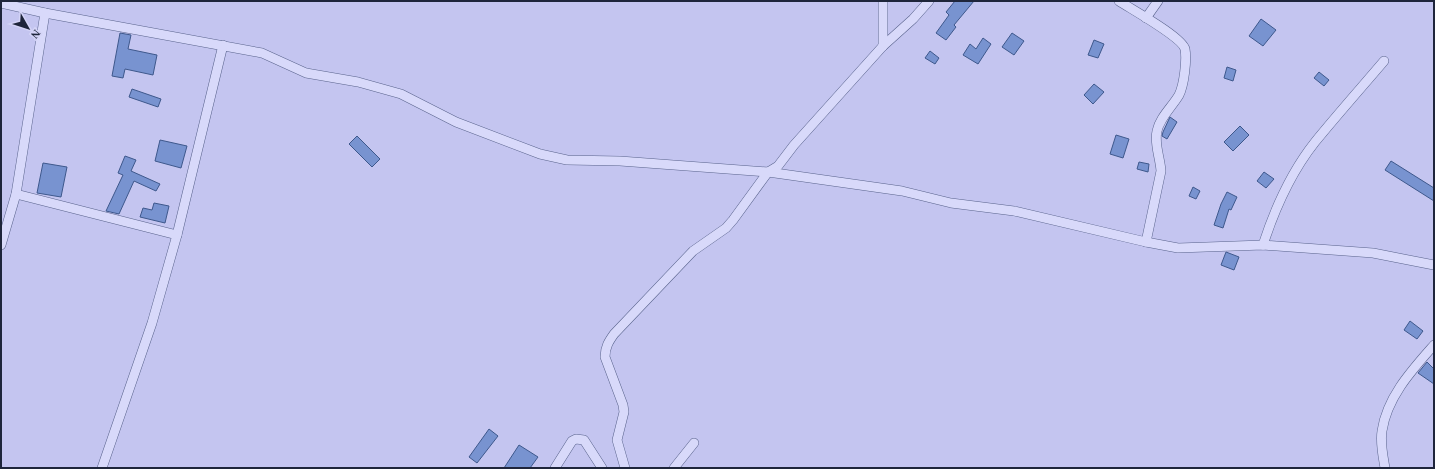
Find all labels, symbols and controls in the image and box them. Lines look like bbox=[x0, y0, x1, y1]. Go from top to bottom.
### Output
north arrow bbox=[8, 8, 48, 48]
text: N bbox=[29, 27, 43, 41]

